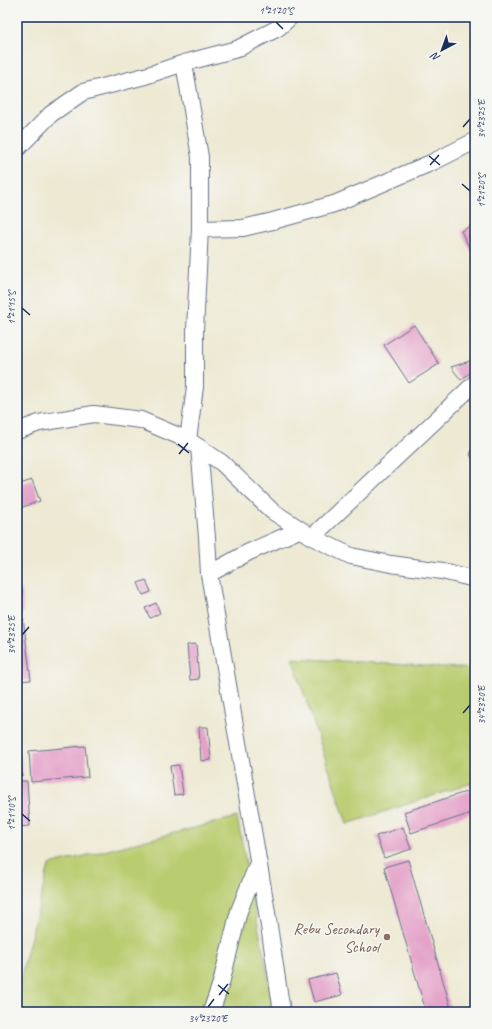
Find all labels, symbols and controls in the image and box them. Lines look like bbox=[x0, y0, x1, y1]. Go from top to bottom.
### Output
text: 1°21'20"S bbox=[259, 4, 295, 17]
north arrow bbox=[422, 30, 462, 70]
text: N bbox=[427, 49, 443, 65]
text: 34°23'25"E bbox=[475, 98, 488, 138]
text: 1°21'20"S bbox=[475, 172, 488, 208]
text: 1°21'15"S bbox=[5, 289, 18, 325]
text: 34°23'25"E bbox=[5, 614, 18, 654]
text: 34°23'20"E bbox=[475, 684, 488, 724]
text: 1°21'10"S bbox=[5, 795, 18, 831]
place label: Rebu Secondary School bbox=[293, 919, 382, 957]
marker: Rebu Secondary School bbox=[382, 932, 392, 942]
text: 34°23'20"E bbox=[189, 1012, 229, 1025]

